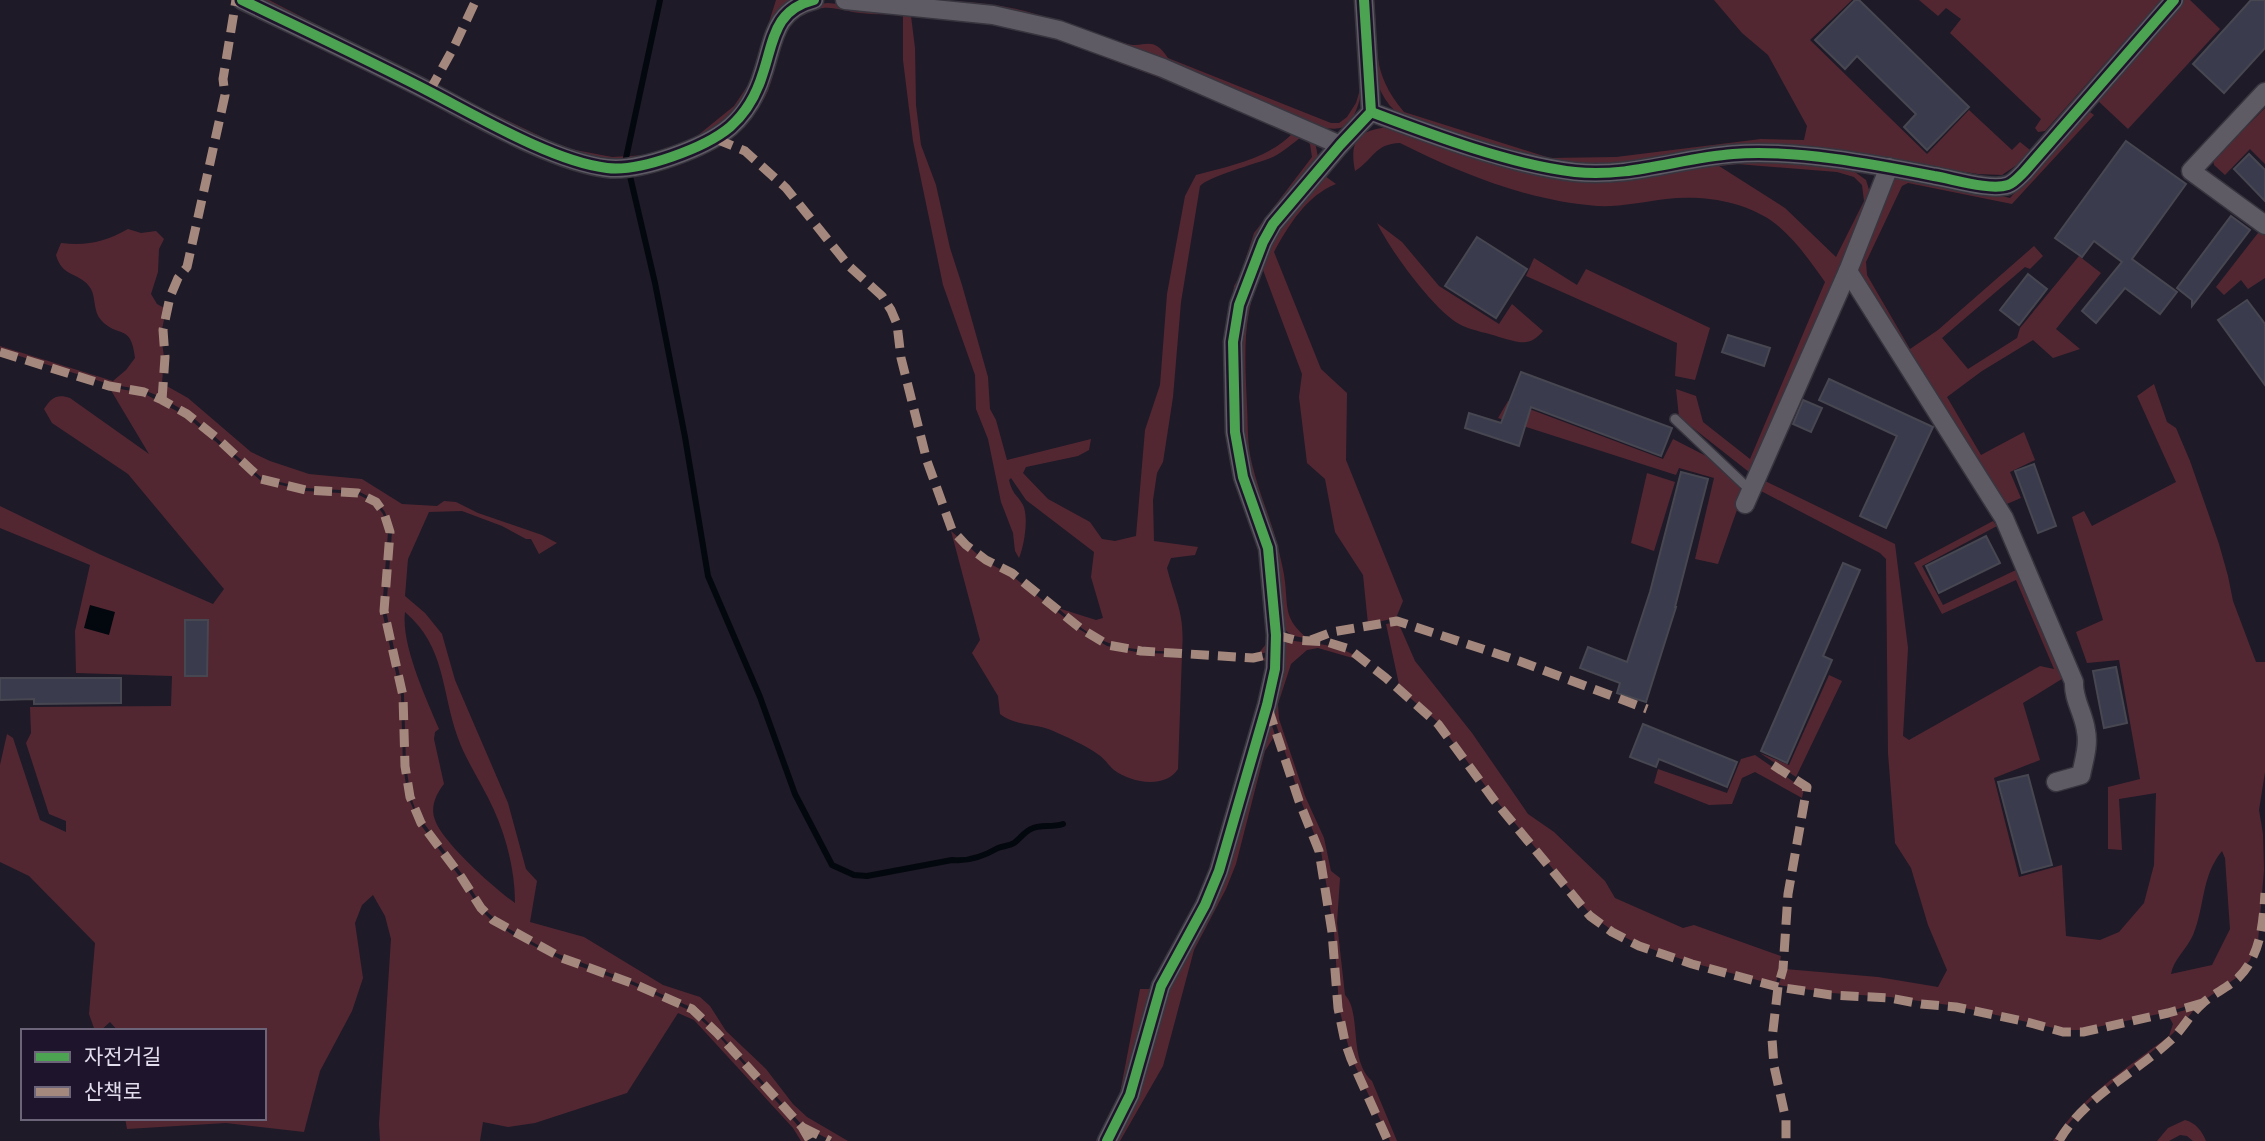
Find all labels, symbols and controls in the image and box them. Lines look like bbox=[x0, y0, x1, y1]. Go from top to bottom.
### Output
legend bbox=[21, 1029, 266, 1120]
text: 자전거길 bbox=[84, 1044, 161, 1070]
text: 산책로 bbox=[84, 1079, 142, 1105]

